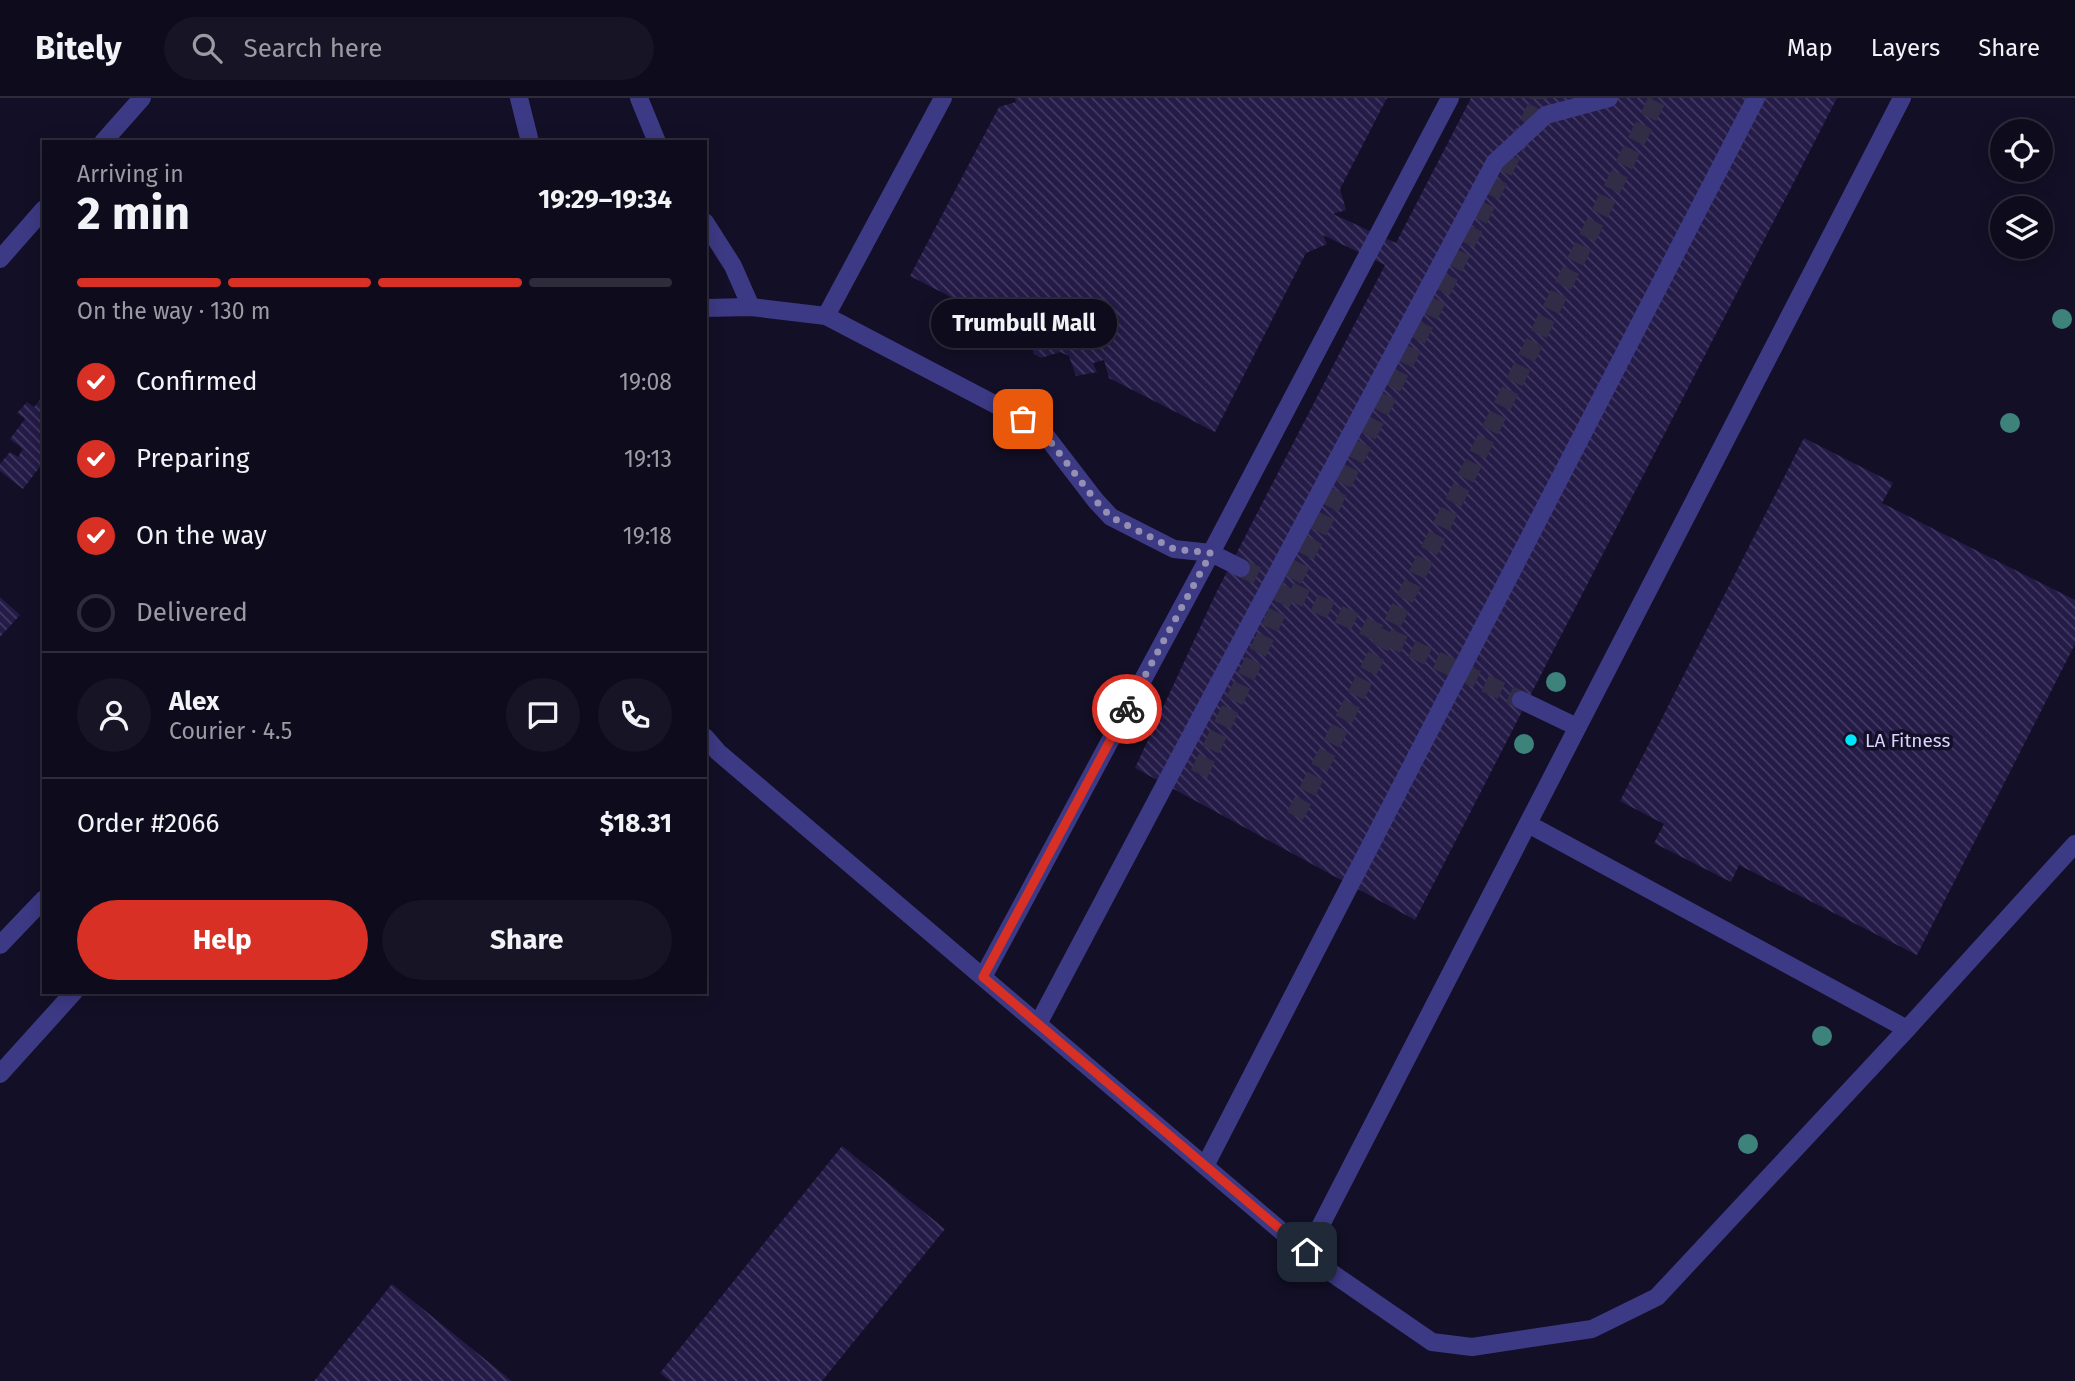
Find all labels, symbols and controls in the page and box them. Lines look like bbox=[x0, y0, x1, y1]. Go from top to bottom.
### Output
search box bbox=[164, 17, 654, 80]
text: Bitely bbox=[35, 28, 122, 68]
icon: search bbox=[188, 29, 226, 67]
text: Search here bbox=[244, 33, 382, 64]
text: Map bbox=[1787, 34, 1833, 62]
text: Layers bbox=[1871, 34, 1940, 62]
text: Share bbox=[1978, 34, 2040, 62]
map controls bbox=[1990, 119, 2053, 259]
button: locate bbox=[1990, 119, 2053, 182]
text: Arriving in bbox=[77, 160, 184, 188]
text: 19:29–19:34 bbox=[538, 184, 672, 215]
text: 2 min bbox=[77, 186, 190, 241]
button: layers bbox=[1990, 196, 2053, 259]
text: On the way · 130 m bbox=[77, 297, 270, 325]
callout: Trumbull Mall bbox=[930, 300, 1116, 349]
text: Trumbull Mall bbox=[952, 309, 1096, 337]
icon: check bbox=[77, 363, 115, 401]
text: Confirmed bbox=[136, 366, 257, 397]
text: 19:08 bbox=[619, 368, 672, 396]
pin bbox=[993, 389, 1053, 449]
icon: bag bbox=[1004, 400, 1042, 438]
icon: check bbox=[77, 440, 115, 478]
text: Preparing bbox=[136, 443, 249, 474]
text: 19:13 bbox=[624, 445, 672, 473]
icon: check bbox=[77, 517, 115, 555]
text: On the way bbox=[136, 520, 267, 551]
text: 19:18 bbox=[623, 522, 672, 550]
text: Delivered bbox=[136, 597, 248, 628]
courier bbox=[1092, 674, 1162, 744]
button: person bbox=[77, 678, 151, 752]
button: chat bbox=[506, 678, 580, 752]
button: phone bbox=[598, 678, 672, 752]
text: Alex bbox=[169, 686, 219, 717]
icon: bike bbox=[1108, 690, 1146, 728]
text: Courier · 4.5 bbox=[169, 717, 292, 745]
place label: LA Fitness bbox=[1865, 729, 1950, 752]
marker: LA Fitness bbox=[1843, 732, 1859, 748]
text: Order #2066 bbox=[77, 808, 219, 839]
text: $18.31 bbox=[600, 808, 672, 839]
button: Help bbox=[77, 900, 368, 980]
button: Share bbox=[382, 900, 672, 980]
pin bbox=[1277, 1222, 1337, 1282]
icon: home bbox=[1288, 1233, 1326, 1271]

